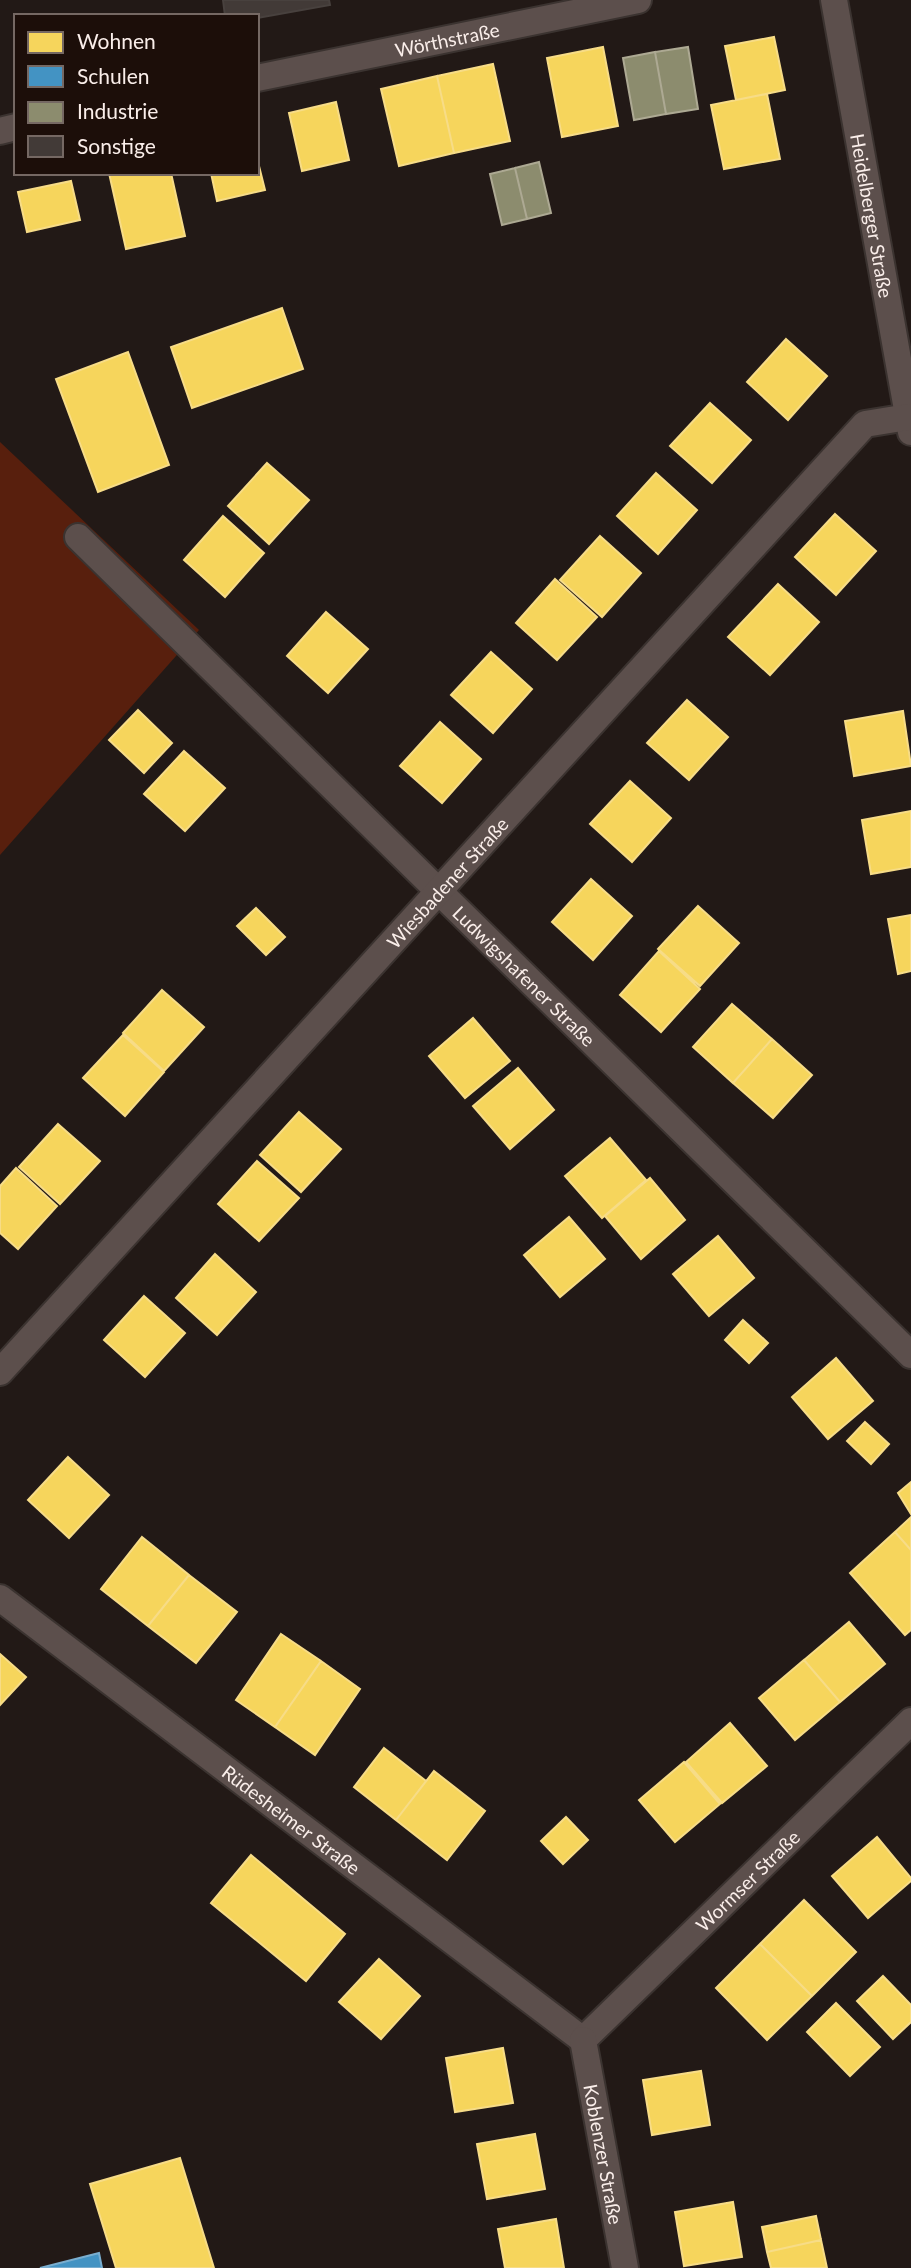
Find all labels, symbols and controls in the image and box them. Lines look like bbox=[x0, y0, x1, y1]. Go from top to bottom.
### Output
legend bbox=[14, 14, 259, 175]
street label: Wörthstraße bbox=[393, 17, 501, 61]
text: Wohnen bbox=[77, 28, 156, 53]
text: Schulen bbox=[77, 63, 150, 88]
text: Industrie bbox=[77, 98, 158, 123]
street label: Heidelberger Straße bbox=[846, 132, 898, 300]
text: Sonstige bbox=[77, 133, 156, 158]
street label: Wiesbadener Straße bbox=[381, 812, 512, 953]
street label: Ludwigshafener Straße bbox=[449, 901, 601, 1051]
street label: Rüdesheimer Straße bbox=[218, 1759, 365, 1879]
street label: Wormser Straße bbox=[691, 1825, 804, 1936]
street label: Koblenzer Straße bbox=[580, 2082, 628, 2226]

